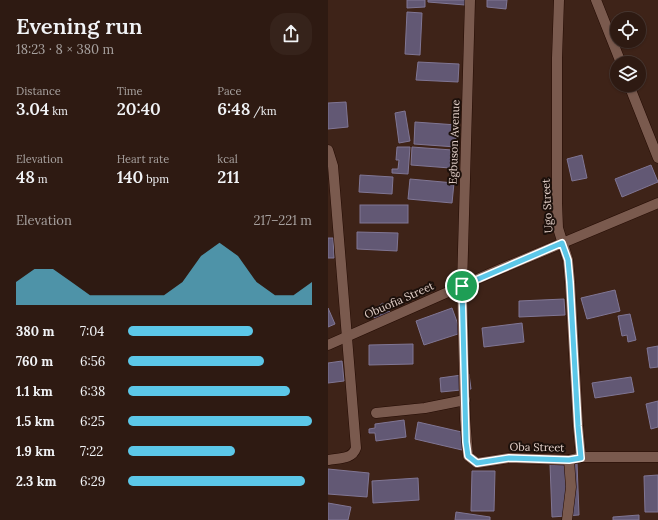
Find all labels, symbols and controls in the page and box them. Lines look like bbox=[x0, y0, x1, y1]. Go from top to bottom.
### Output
text: Evening run bbox=[16, 12, 143, 40]
map controls bbox=[610, 12, 646, 92]
button: locate bbox=[610, 12, 646, 48]
button: share bbox=[270, 13, 312, 55]
text: 18:23 · 8 × 380 m bbox=[16, 41, 114, 58]
button: layers bbox=[610, 56, 646, 92]
text: Distance bbox=[16, 84, 61, 98]
text: Time bbox=[117, 84, 143, 98]
text: Pace bbox=[217, 84, 241, 98]
text: 3.04 bbox=[16, 98, 49, 120]
text: 20:40 bbox=[117, 98, 161, 120]
text: 6:48 bbox=[217, 98, 250, 120]
street label: Egbuson Avenue bbox=[446, 99, 462, 184]
text: km bbox=[49, 104, 68, 118]
text: /km bbox=[250, 104, 277, 118]
text: Elevation bbox=[16, 152, 63, 166]
text: Heart rate bbox=[117, 152, 169, 166]
text: kcal bbox=[217, 152, 238, 166]
text: 48 bbox=[16, 166, 35, 188]
text: 140 bbox=[117, 166, 143, 188]
text: 211 bbox=[217, 166, 240, 188]
text: m bbox=[35, 172, 48, 186]
text: bpm bbox=[143, 172, 169, 186]
street label: Ugo Street bbox=[539, 178, 555, 234]
text: Elevation bbox=[16, 212, 72, 229]
text: 217–221 m bbox=[254, 212, 312, 229]
pin bbox=[445, 269, 479, 303]
icon: arrive bbox=[451, 275, 473, 297]
street label: Obuofia Street bbox=[362, 278, 437, 322]
text: 380 m bbox=[16, 323, 54, 340]
text: 7:04 bbox=[80, 323, 104, 340]
text: 760 m bbox=[16, 353, 53, 370]
text: 6:56 bbox=[80, 353, 105, 370]
text: 1.1 km bbox=[16, 383, 53, 400]
text: 6:38 bbox=[80, 383, 105, 400]
text: 1.5 km bbox=[16, 413, 54, 430]
text: 6:25 bbox=[80, 413, 105, 430]
street label: Oba Street bbox=[509, 440, 565, 454]
text: 1.9 km bbox=[16, 443, 55, 460]
text: 7:22 bbox=[80, 443, 103, 460]
text: 2.3 km bbox=[16, 473, 56, 490]
text: 6:29 bbox=[80, 473, 105, 490]

